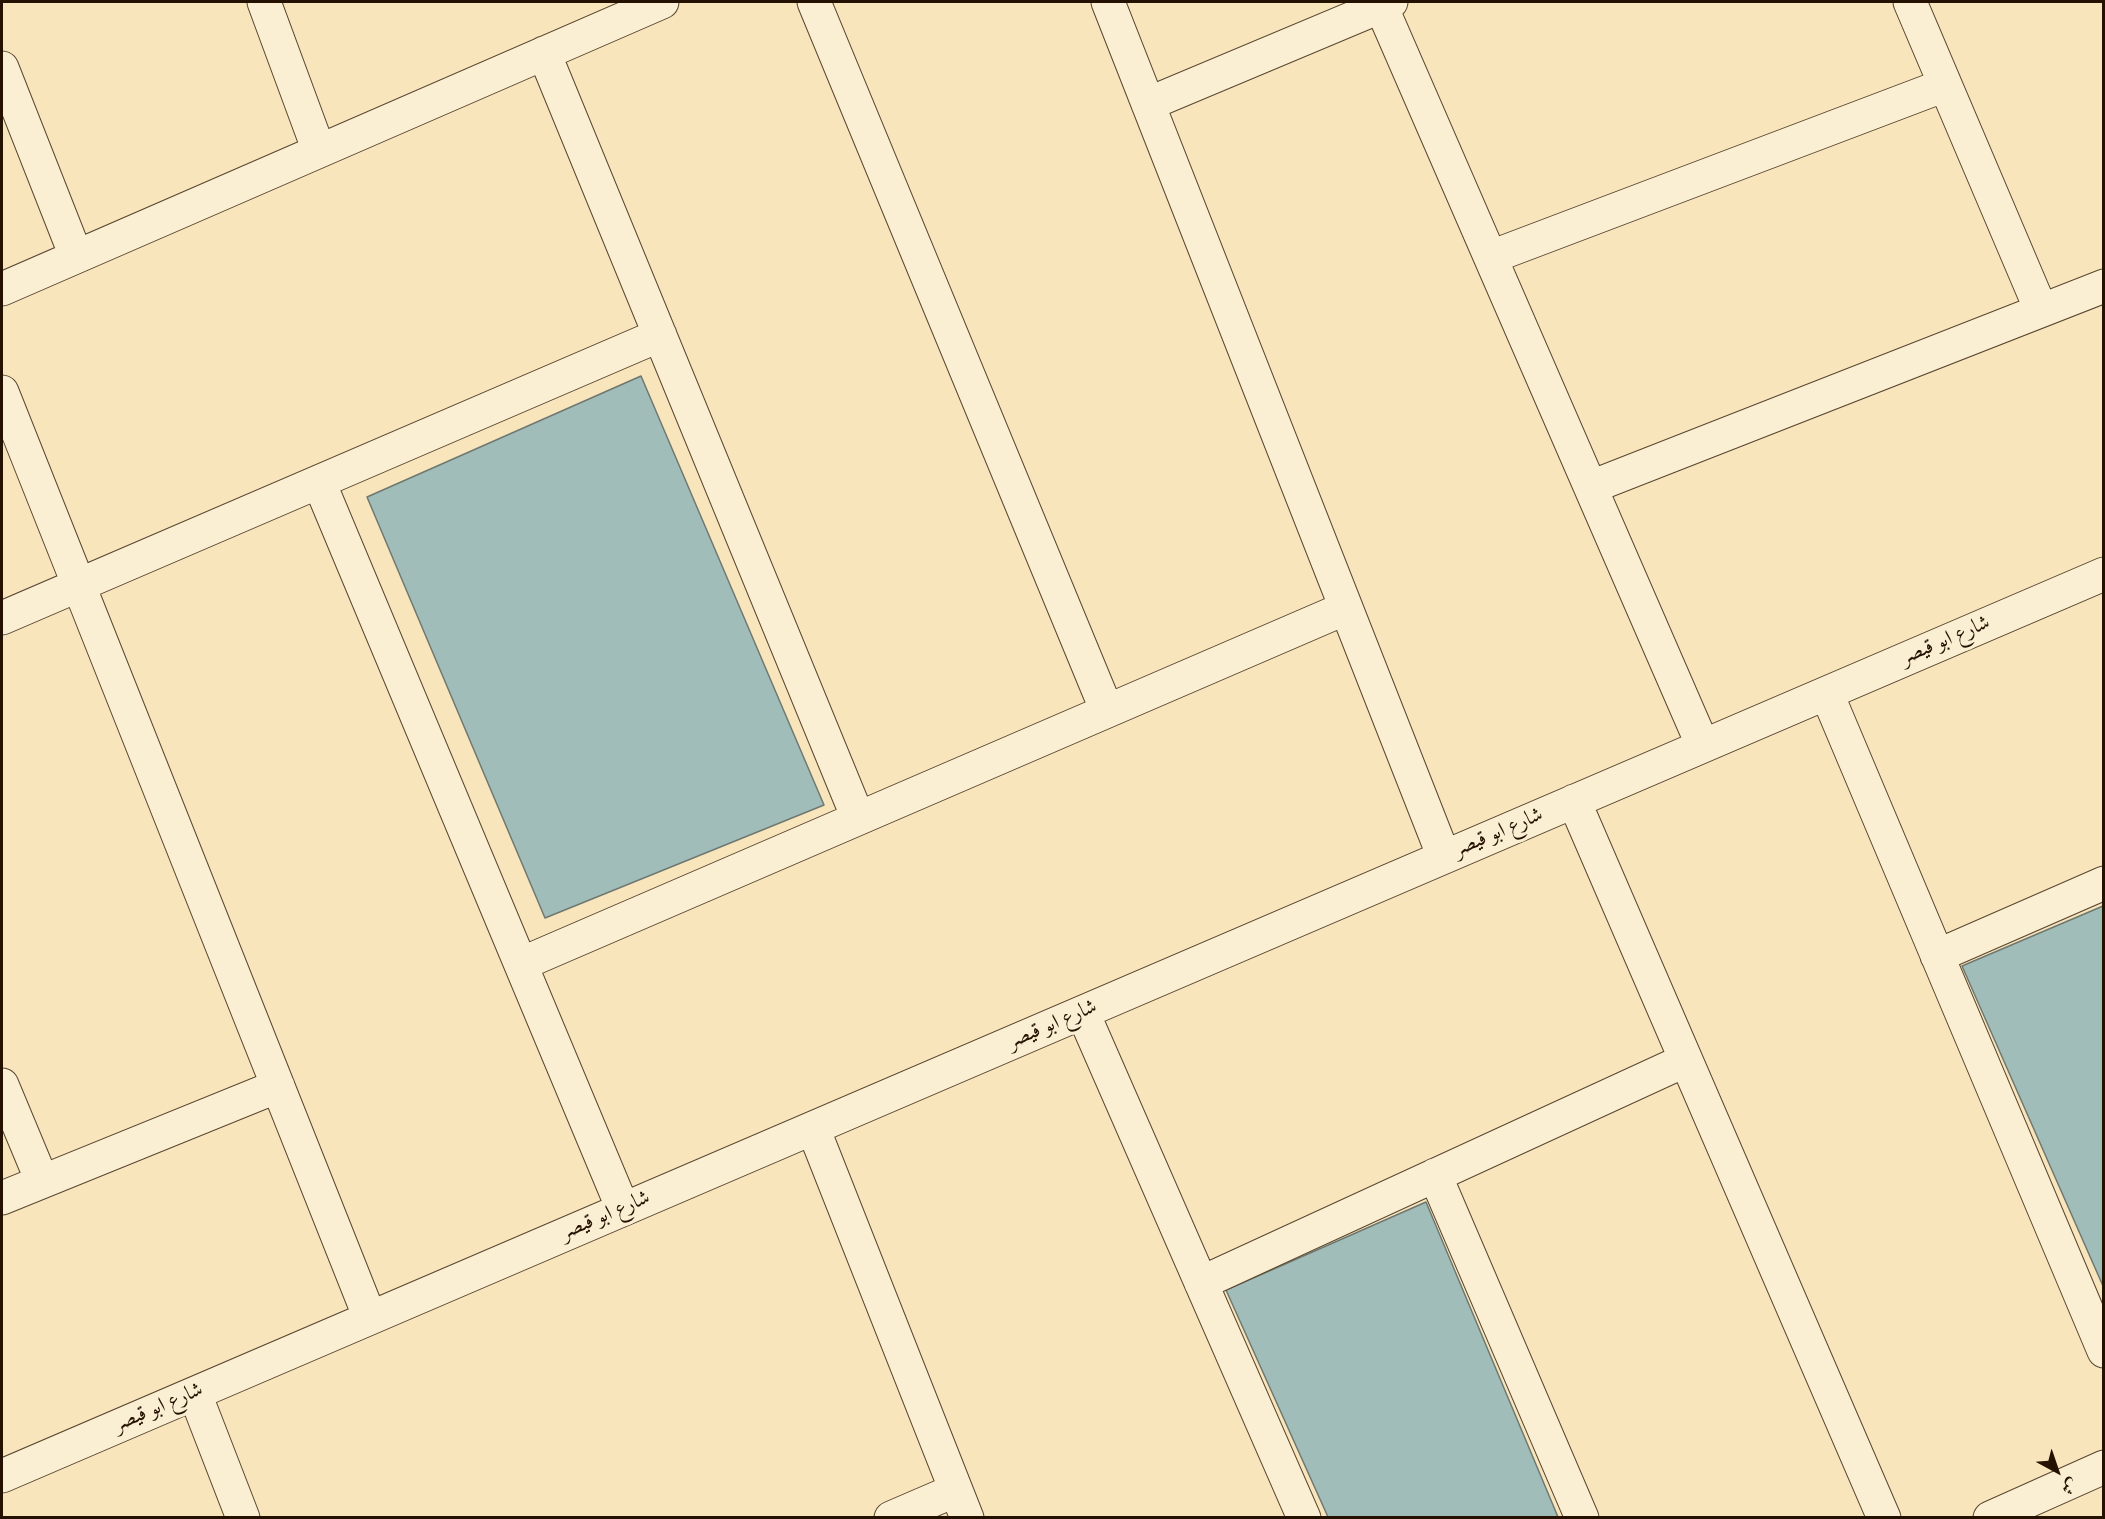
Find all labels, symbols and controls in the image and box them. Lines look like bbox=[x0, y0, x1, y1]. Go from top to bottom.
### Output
street label: شارع ابو قيصر bbox=[1897, 612, 1995, 672]
street label: شارع ابو قيصر bbox=[1450, 804, 1548, 864]
street label: شارع ابو قيصر bbox=[1004, 996, 1102, 1056]
street label: شارع ابو قيصر bbox=[557, 1187, 655, 1247]
street label: شارع ابو قيصر bbox=[110, 1379, 208, 1439]
north arrow bbox=[2027, 1441, 2087, 1501]
text: ش bbox=[2055, 1471, 2082, 1499]

